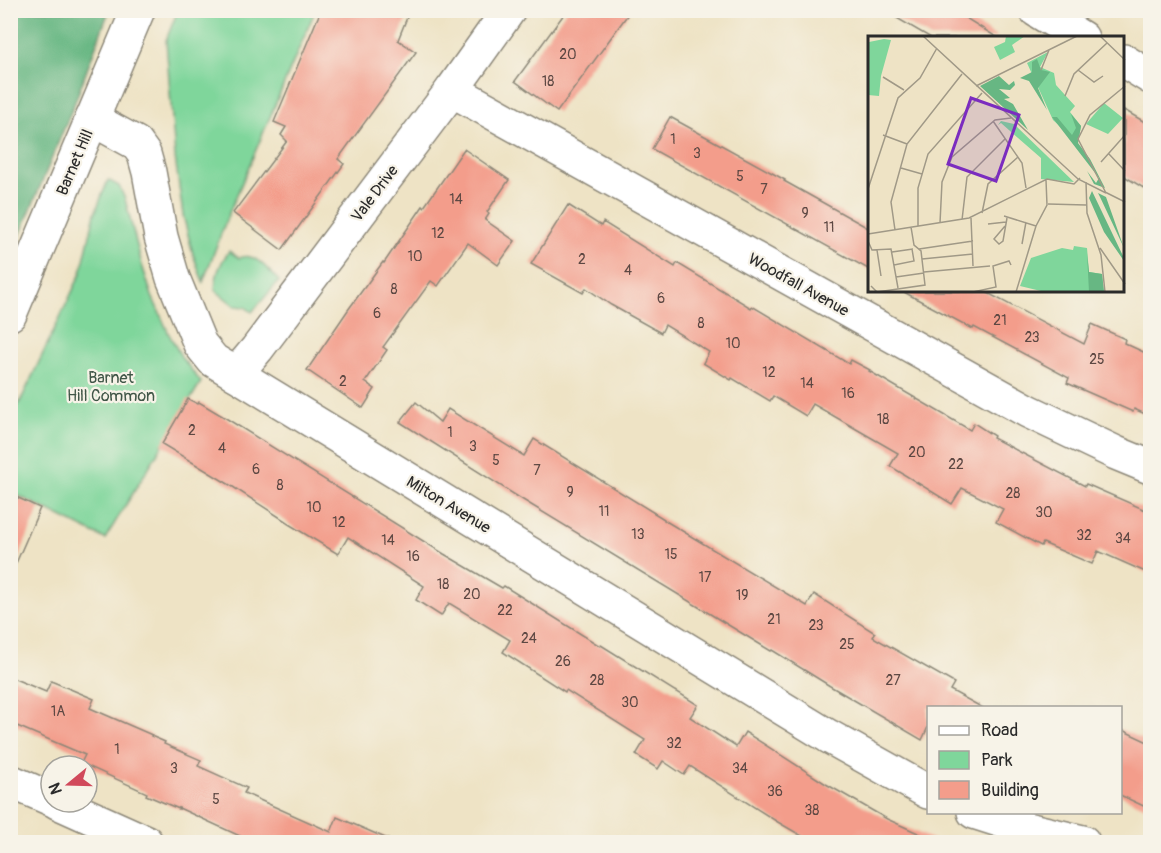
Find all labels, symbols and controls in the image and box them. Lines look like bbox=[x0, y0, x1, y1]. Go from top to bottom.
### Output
inset map bbox=[868, 36, 1125, 292]
house number: 20 bbox=[559, 46, 577, 63]
house number: 18 bbox=[542, 73, 554, 90]
street label: Barnet Hill bbox=[52, 126, 98, 198]
house number: 1 bbox=[670, 131, 676, 148]
house number: 3 bbox=[693, 145, 701, 162]
street label: Vale Drive bbox=[347, 161, 403, 226]
house number: 5 bbox=[736, 168, 744, 185]
house number: 7 bbox=[760, 181, 768, 198]
house number: 14 bbox=[449, 191, 463, 208]
house number: 9 bbox=[801, 205, 809, 222]
house number: 11 bbox=[824, 219, 834, 236]
house number: 12 bbox=[431, 225, 445, 242]
house number: 10 bbox=[407, 248, 423, 265]
street label: Woodfall Avenue bbox=[745, 249, 853, 321]
house number: 2 bbox=[578, 251, 586, 268]
house number: 4 bbox=[624, 262, 632, 279]
house number: 8 bbox=[390, 281, 398, 298]
house number: 6 bbox=[657, 290, 665, 307]
house number: 6 bbox=[373, 305, 381, 322]
house number: 21 bbox=[993, 312, 1007, 329]
house number: 8 bbox=[697, 315, 705, 332]
house number: 23 bbox=[1024, 329, 1040, 346]
house number: 10 bbox=[725, 335, 741, 352]
house number: 25 bbox=[1089, 351, 1105, 368]
house number: 12 bbox=[762, 364, 776, 381]
park label: Barnet Hill Common bbox=[67, 368, 155, 406]
house number: 2 bbox=[339, 373, 347, 390]
house number: 14 bbox=[800, 375, 814, 392]
house number: 16 bbox=[841, 385, 855, 402]
house number: 18 bbox=[877, 411, 889, 428]
house number: 2 bbox=[188, 422, 196, 439]
house number: 1 bbox=[447, 424, 453, 441]
house number: 3 bbox=[469, 438, 477, 455]
house number: 4 bbox=[218, 440, 226, 457]
house number: 20 bbox=[908, 444, 926, 461]
house number: 5 bbox=[492, 452, 500, 469]
house number: 22 bbox=[948, 456, 964, 473]
house number: 6 bbox=[252, 461, 260, 478]
house number: 7 bbox=[533, 462, 541, 479]
street label: Milton Avenue bbox=[403, 472, 494, 538]
house number: 8 bbox=[276, 477, 284, 494]
house number: 9 bbox=[566, 484, 574, 501]
house number: 28 bbox=[1006, 485, 1020, 502]
house number: 10 bbox=[306, 499, 322, 516]
house number: 11 bbox=[599, 503, 609, 520]
house number: 30 bbox=[1035, 504, 1053, 521]
house number: 12 bbox=[332, 514, 346, 531]
house number: 13 bbox=[631, 526, 645, 543]
house number: 32 bbox=[1076, 527, 1092, 544]
house number: 34 bbox=[1115, 530, 1131, 547]
house number: 14 bbox=[381, 532, 395, 549]
house number: 15 bbox=[664, 546, 678, 563]
house number: 16 bbox=[406, 548, 420, 565]
house number: 17 bbox=[699, 569, 712, 586]
house number: 18 bbox=[437, 576, 449, 593]
house number: 20 bbox=[463, 586, 481, 603]
house number: 19 bbox=[736, 587, 748, 604]
house number: 22 bbox=[497, 602, 513, 619]
house number: 21 bbox=[767, 611, 781, 628]
house number: 23 bbox=[808, 617, 824, 634]
house number: 24 bbox=[521, 630, 537, 647]
house number: 25 bbox=[839, 636, 855, 653]
house number: 26 bbox=[555, 653, 571, 670]
house number: 28 bbox=[590, 672, 604, 689]
house number: 27 bbox=[885, 672, 901, 689]
house number: 30 bbox=[621, 694, 639, 711]
house number: 1A bbox=[51, 703, 65, 720]
legend bbox=[927, 706, 1122, 814]
text: Road bbox=[981, 719, 1018, 742]
house number: 32 bbox=[666, 735, 682, 752]
house number: 1 bbox=[114, 741, 120, 758]
text: Park bbox=[981, 749, 1013, 772]
north arrow bbox=[39, 754, 99, 814]
house number: 3 bbox=[170, 760, 178, 777]
house number: 34 bbox=[732, 760, 748, 777]
text: Building bbox=[981, 779, 1039, 802]
text: N bbox=[44, 780, 67, 797]
house number: 36 bbox=[767, 783, 783, 800]
house number: 5 bbox=[212, 791, 220, 808]
house number: 38 bbox=[805, 802, 819, 819]

